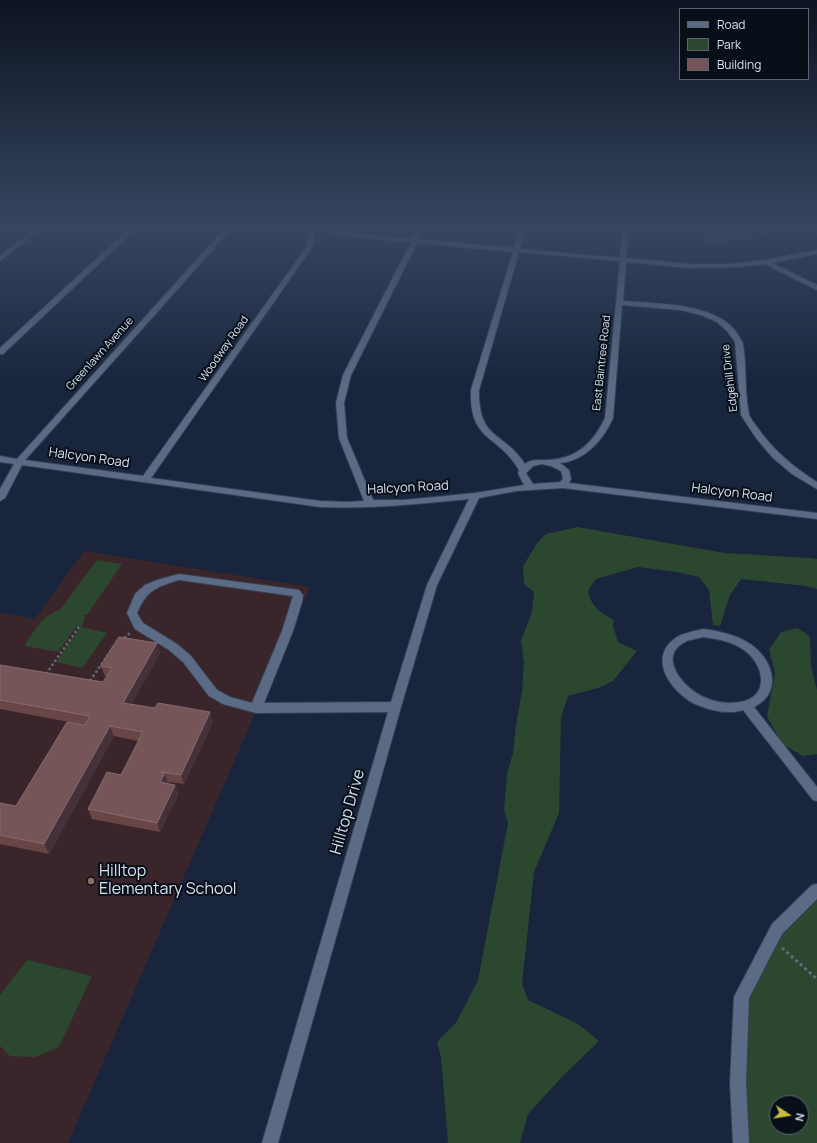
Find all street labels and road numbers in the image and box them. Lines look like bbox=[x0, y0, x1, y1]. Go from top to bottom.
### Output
street label: Woodway Road bbox=[196, 314, 252, 384]
street label: Greenlawn Avenue bbox=[64, 315, 136, 393]
street label: East Baintree Road bbox=[590, 315, 614, 411]
street label: Edgehill Drive bbox=[719, 344, 741, 412]
street label: Halcyon Road bbox=[48, 445, 130, 471]
street label: Halcyon Road bbox=[367, 478, 449, 498]
street label: Halcyon Road bbox=[691, 480, 773, 506]
street label: Hilltop Drive bbox=[327, 767, 369, 857]

